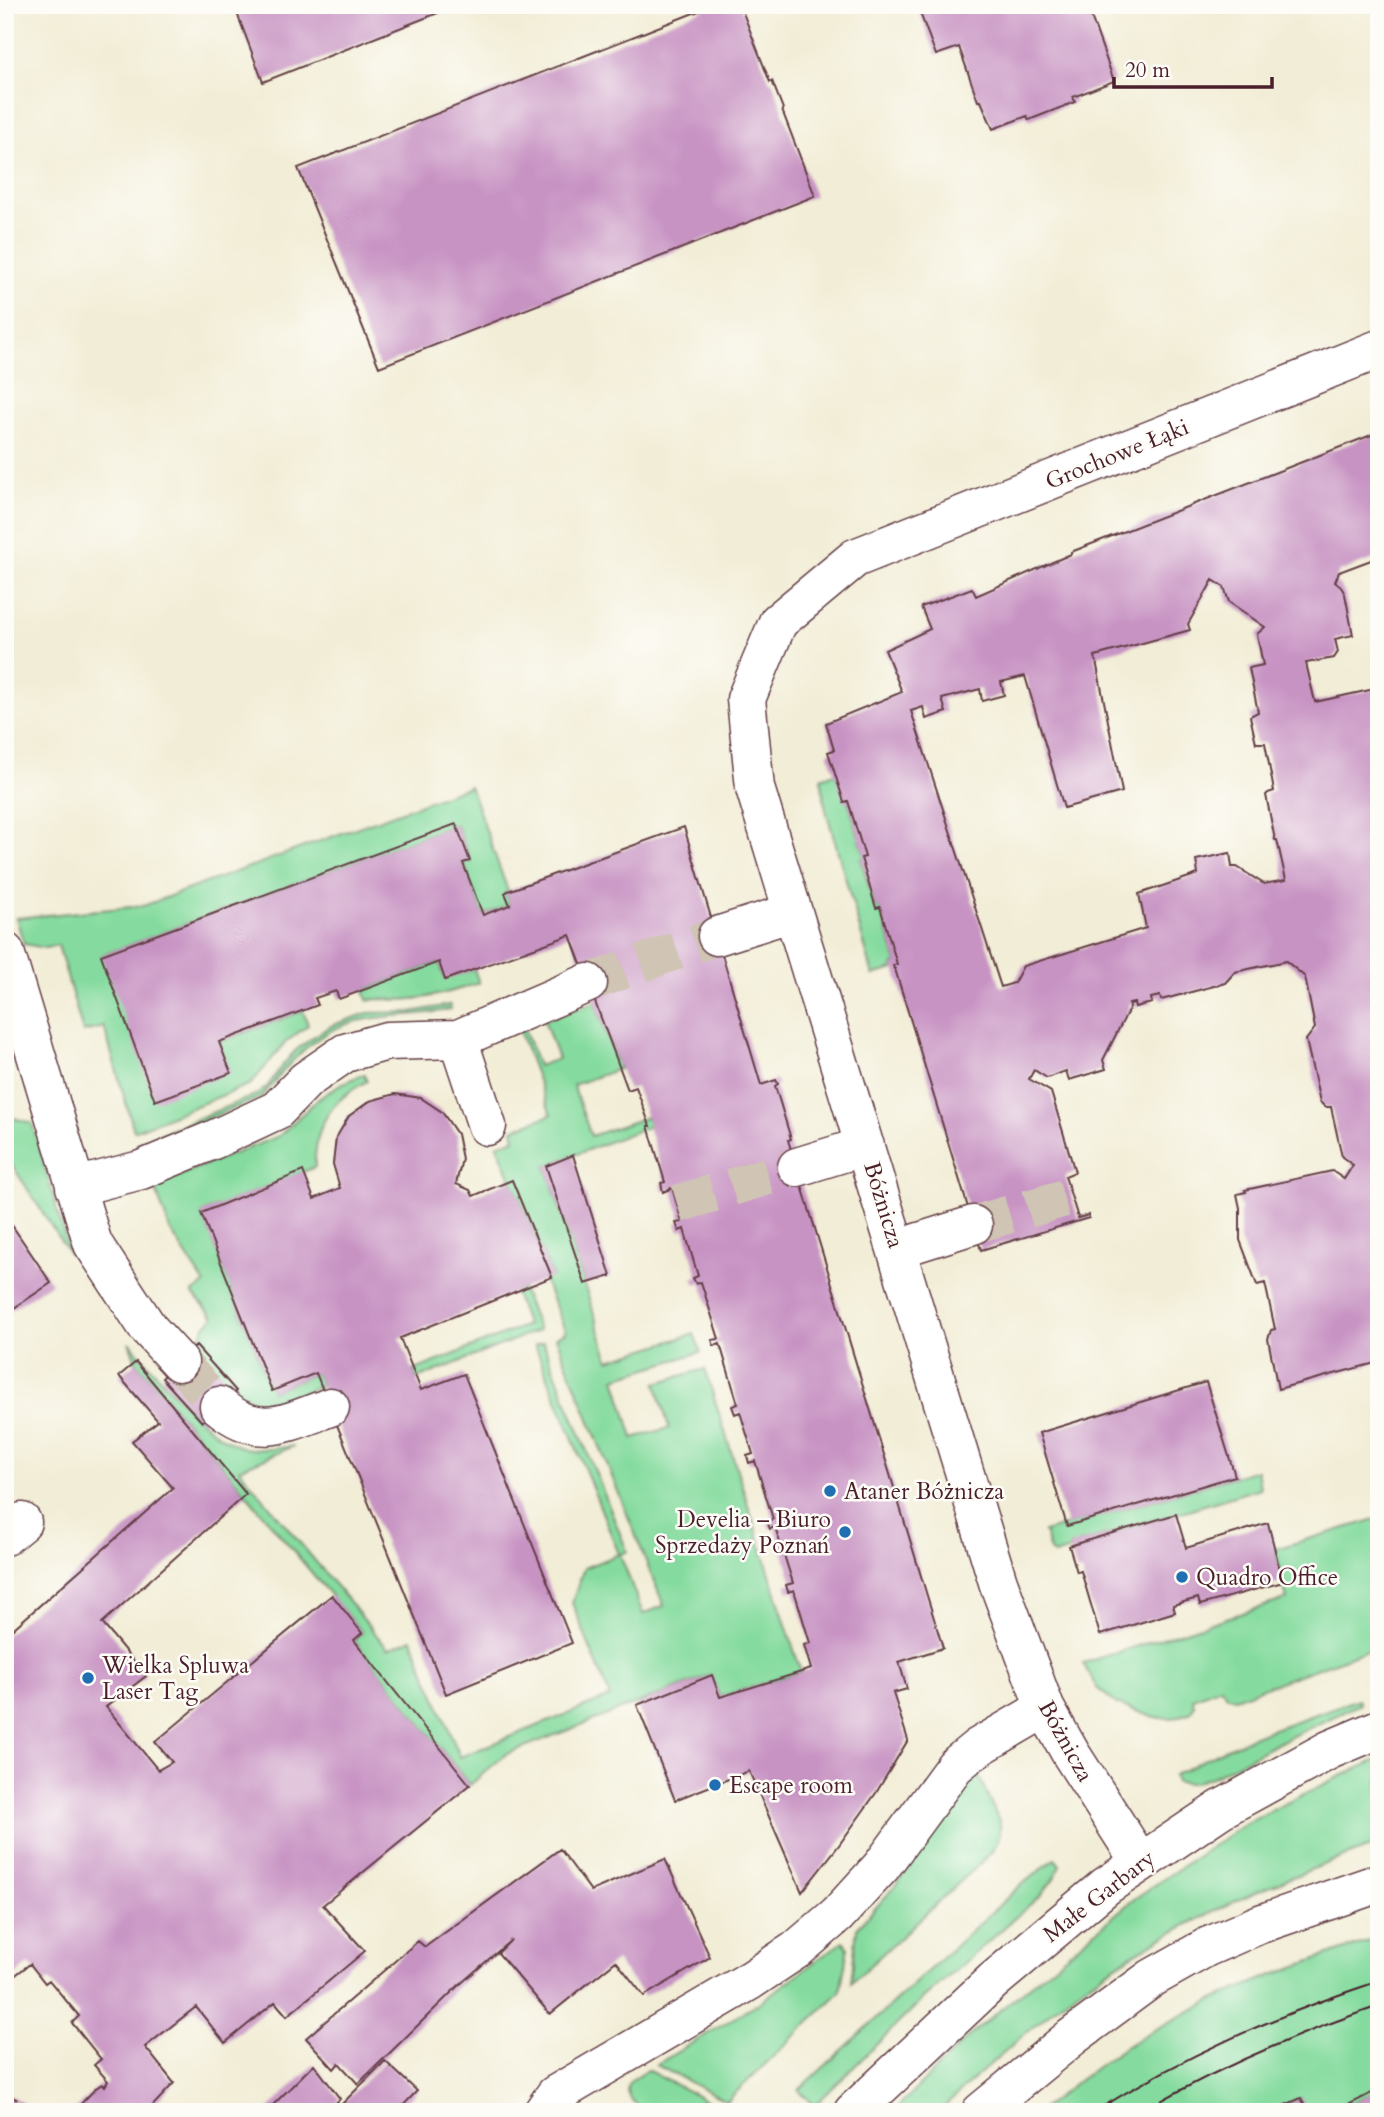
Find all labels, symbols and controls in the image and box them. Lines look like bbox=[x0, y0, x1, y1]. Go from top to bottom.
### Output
scale bar bbox=[1114, 46, 1272, 90]
text: 20 m bbox=[1125, 56, 1170, 85]
street label: Grochowe Łąki bbox=[1041, 411, 1193, 497]
street label: Bóżnicza bbox=[856, 1158, 912, 1252]
place label: Ataner Bóżnicza bbox=[844, 1476, 1004, 1507]
marker: Ataner Bóżnicza bbox=[822, 1483, 838, 1499]
place label: Develia – Biuro Sprzedaży Poznań bbox=[655, 1504, 831, 1561]
marker: Develia – Biuro Sprzedaży Poznań bbox=[837, 1524, 853, 1540]
place label: Quadro Office bbox=[1196, 1562, 1338, 1593]
marker: Quadro Office bbox=[1174, 1569, 1190, 1585]
place label: Wielka Spluwa Laser Tag bbox=[101, 1650, 249, 1707]
marker: Wielka Spluwa Laser Tag bbox=[80, 1670, 96, 1686]
street label: Bóżnicza bbox=[1031, 1695, 1101, 1787]
place label: Escape room bbox=[729, 1770, 853, 1801]
marker: Escape room bbox=[707, 1777, 723, 1793]
street label: Małe Garbary bbox=[1037, 1843, 1161, 1949]

